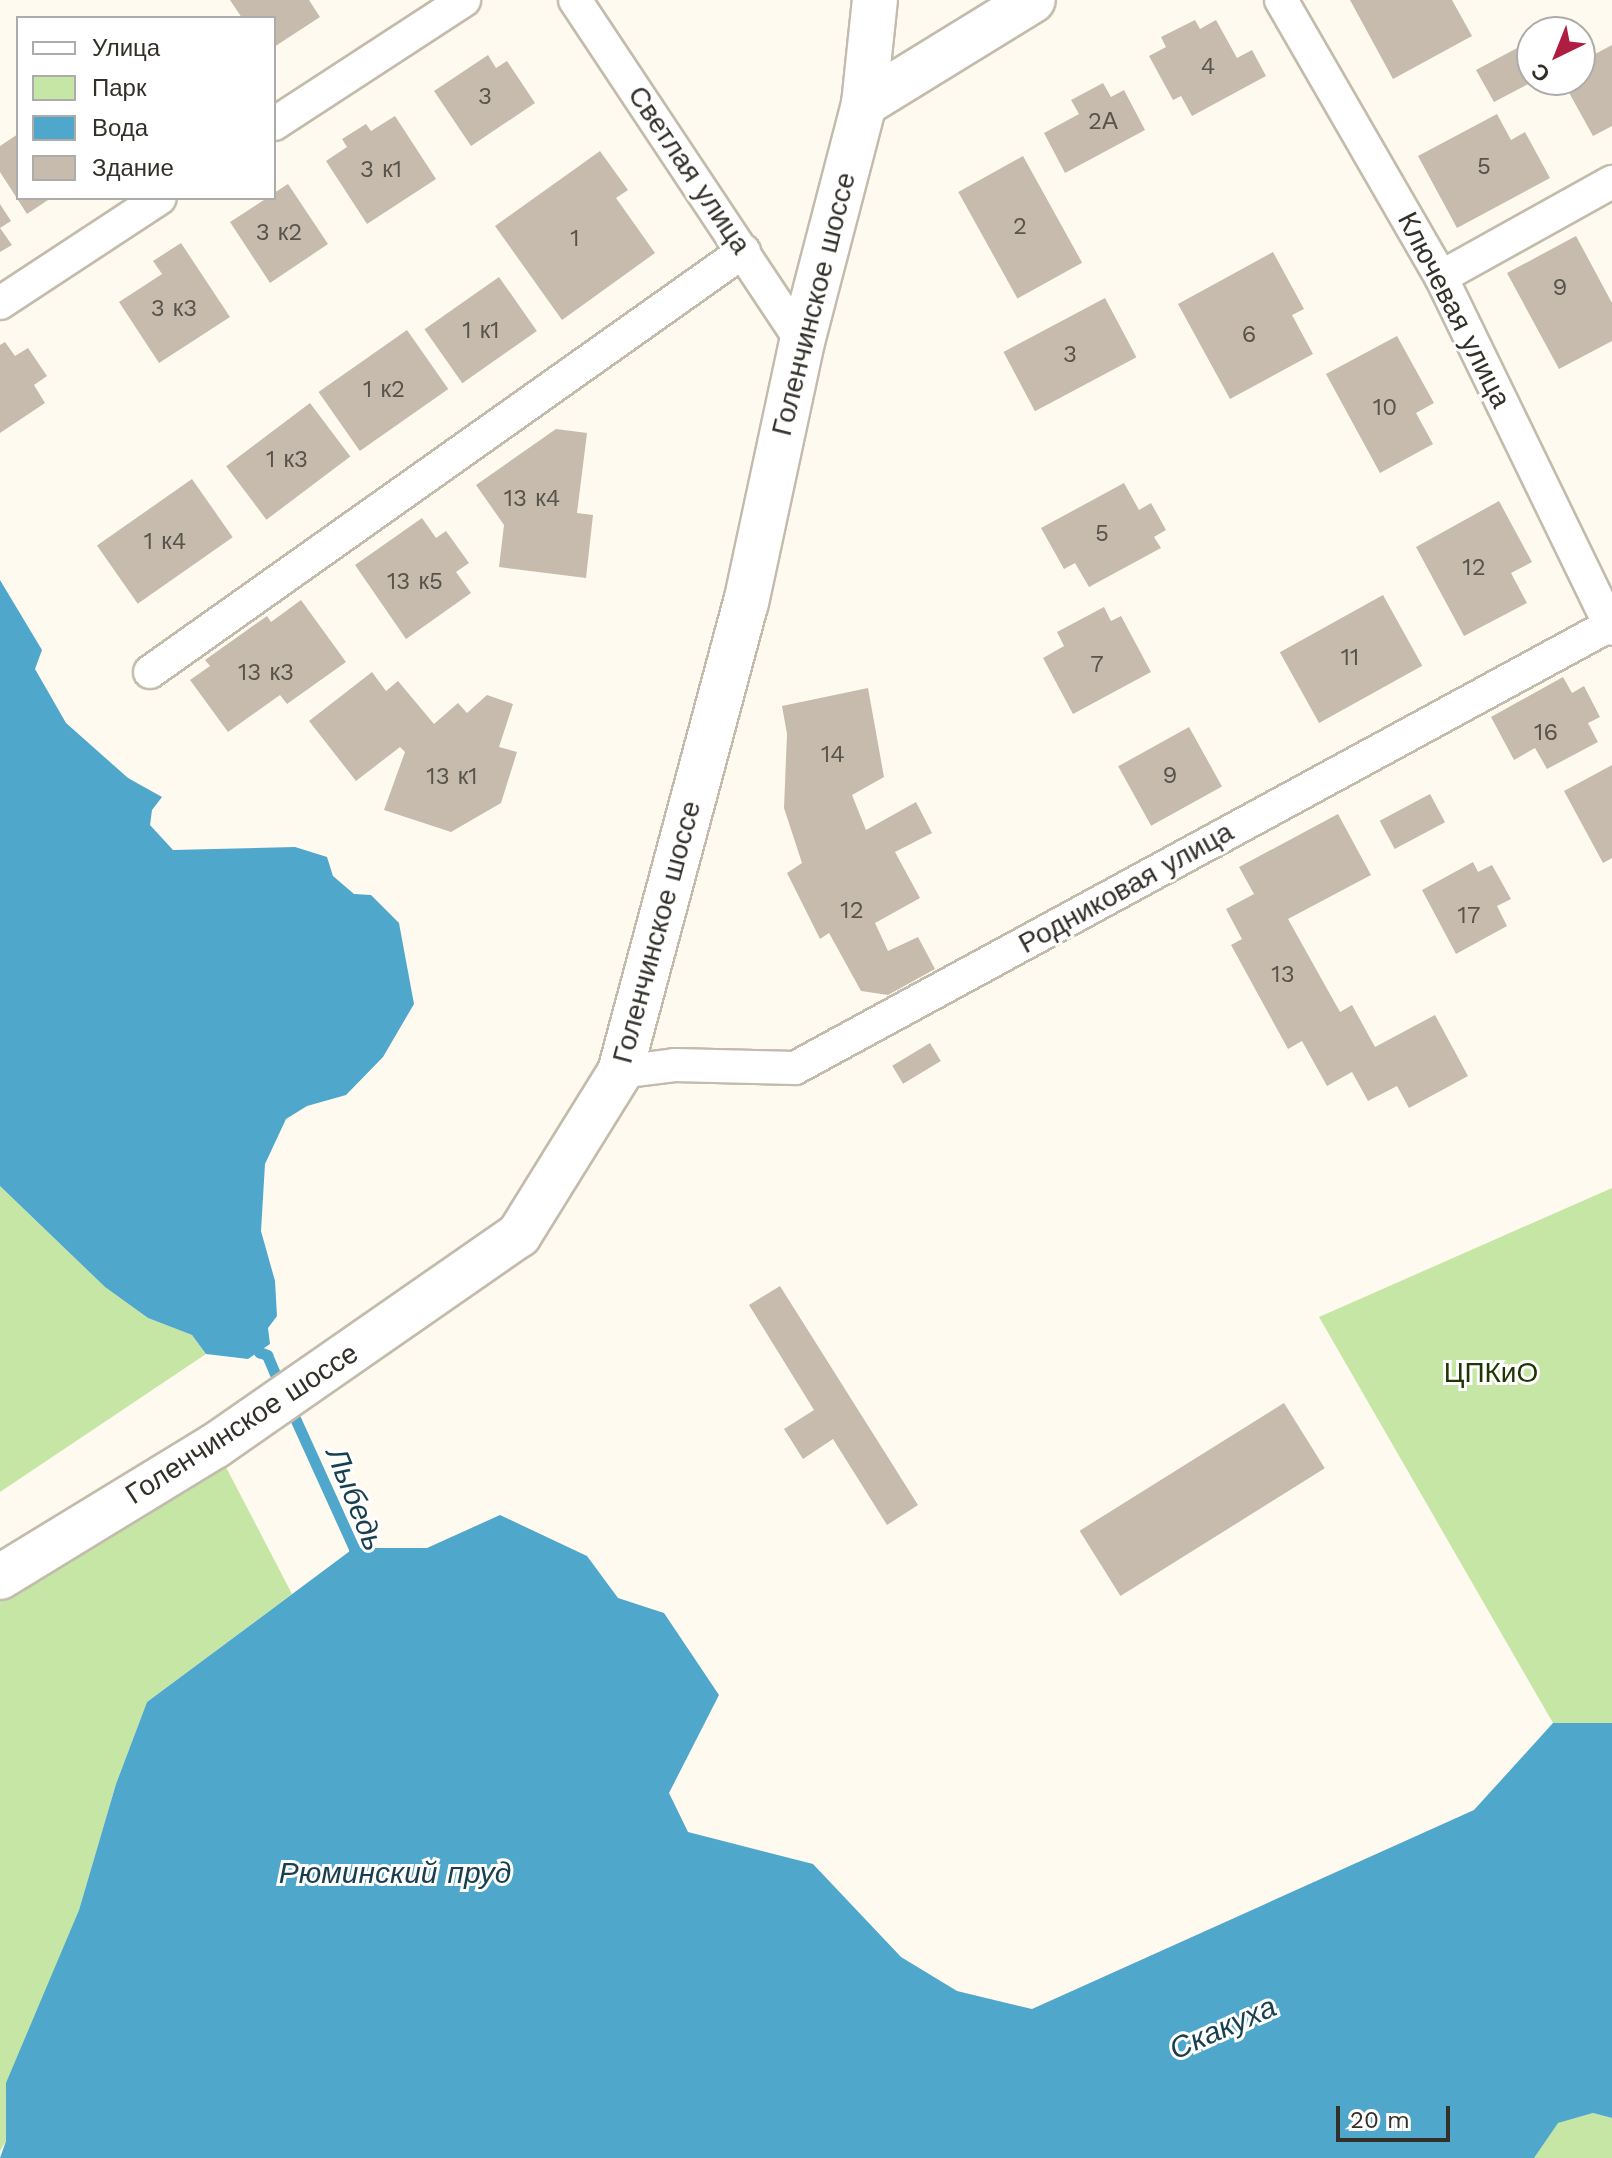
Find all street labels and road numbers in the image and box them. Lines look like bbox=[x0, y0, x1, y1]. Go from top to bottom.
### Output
street label: Светлая улица bbox=[620, 80, 758, 260]
street label: Голенчинское шоссе bbox=[765, 169, 863, 439]
street label: Ключевая улица bbox=[1390, 207, 1518, 413]
street label: Голенчинское шоссе bbox=[606, 797, 708, 1067]
street label: Родниковая улица bbox=[1013, 815, 1239, 961]
street label: Голенчинское шоссе bbox=[120, 1336, 364, 1512]

